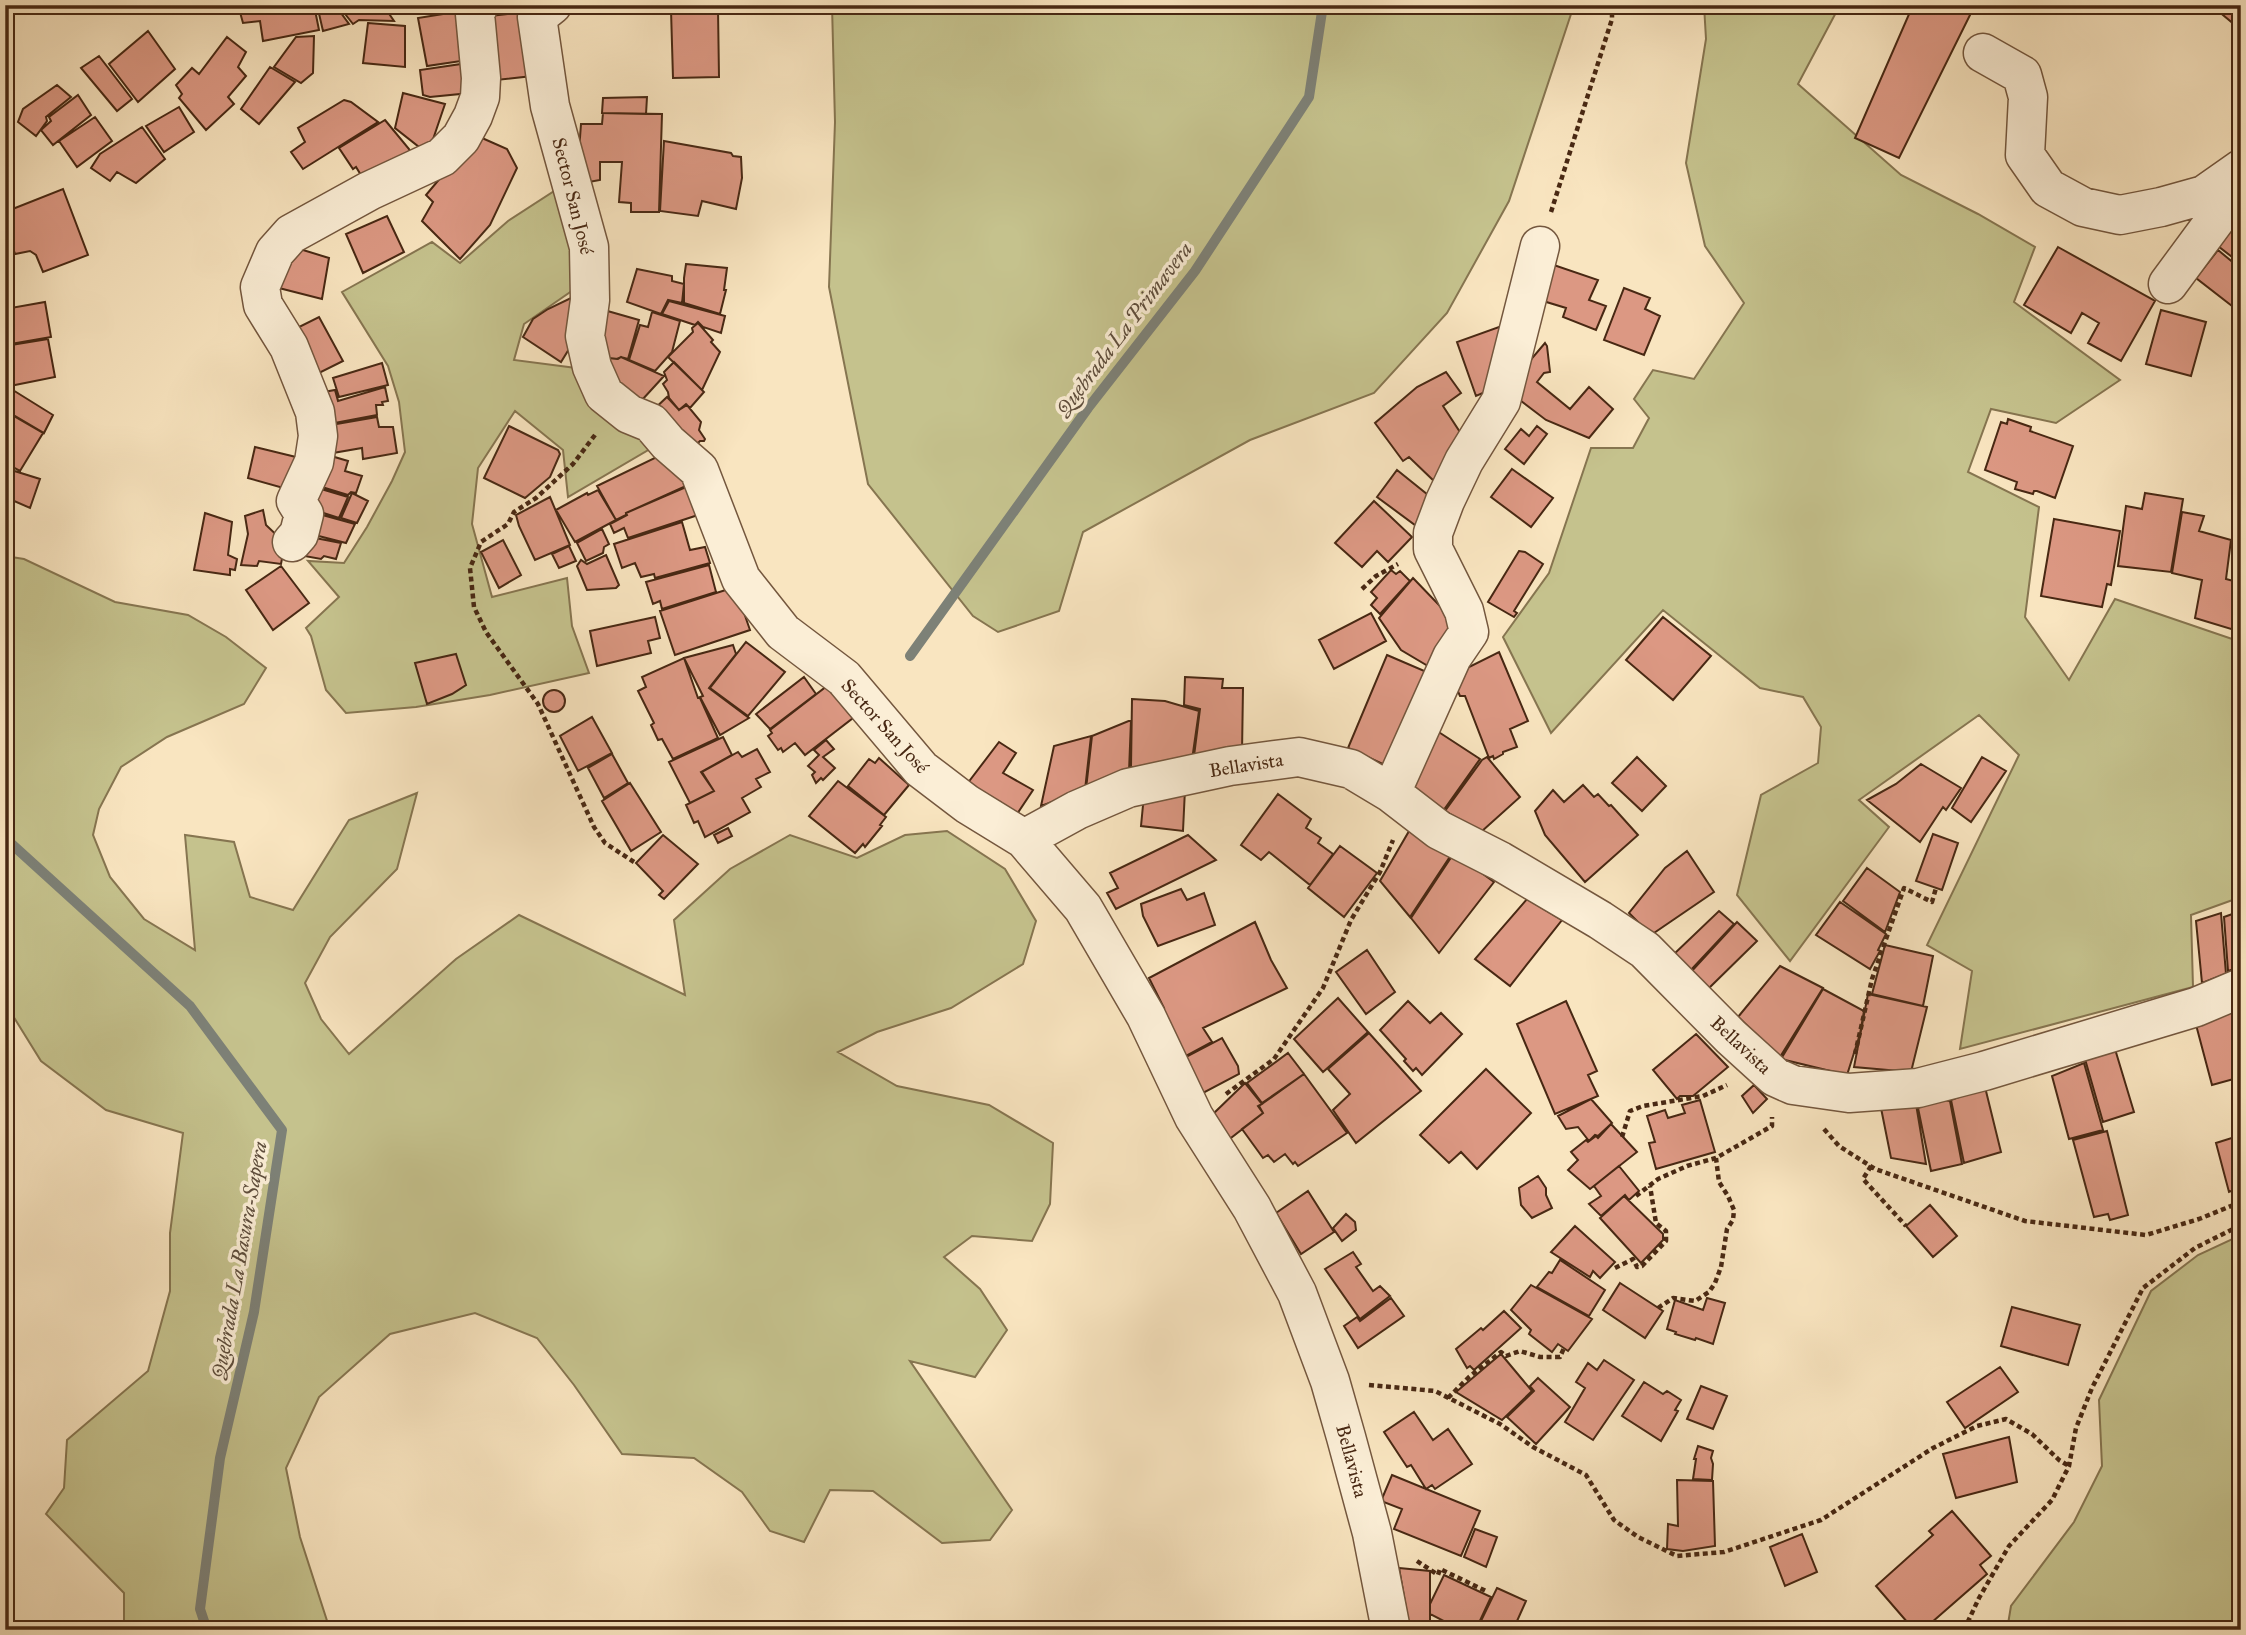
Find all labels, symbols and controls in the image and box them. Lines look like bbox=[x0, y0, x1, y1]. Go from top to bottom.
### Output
street label: Sector San José bbox=[546, 135, 599, 257]
water label: Quebrada La Primavera bbox=[1050, 237, 1198, 422]
street label: Sector San José bbox=[836, 674, 934, 779]
street label: Bellavista bbox=[1207, 748, 1286, 782]
street label: Bellavista bbox=[1706, 1011, 1777, 1080]
water label: Quebrada La Basura-Sapera bbox=[205, 1139, 273, 1382]
street label: Bellavista bbox=[1331, 1422, 1373, 1501]

